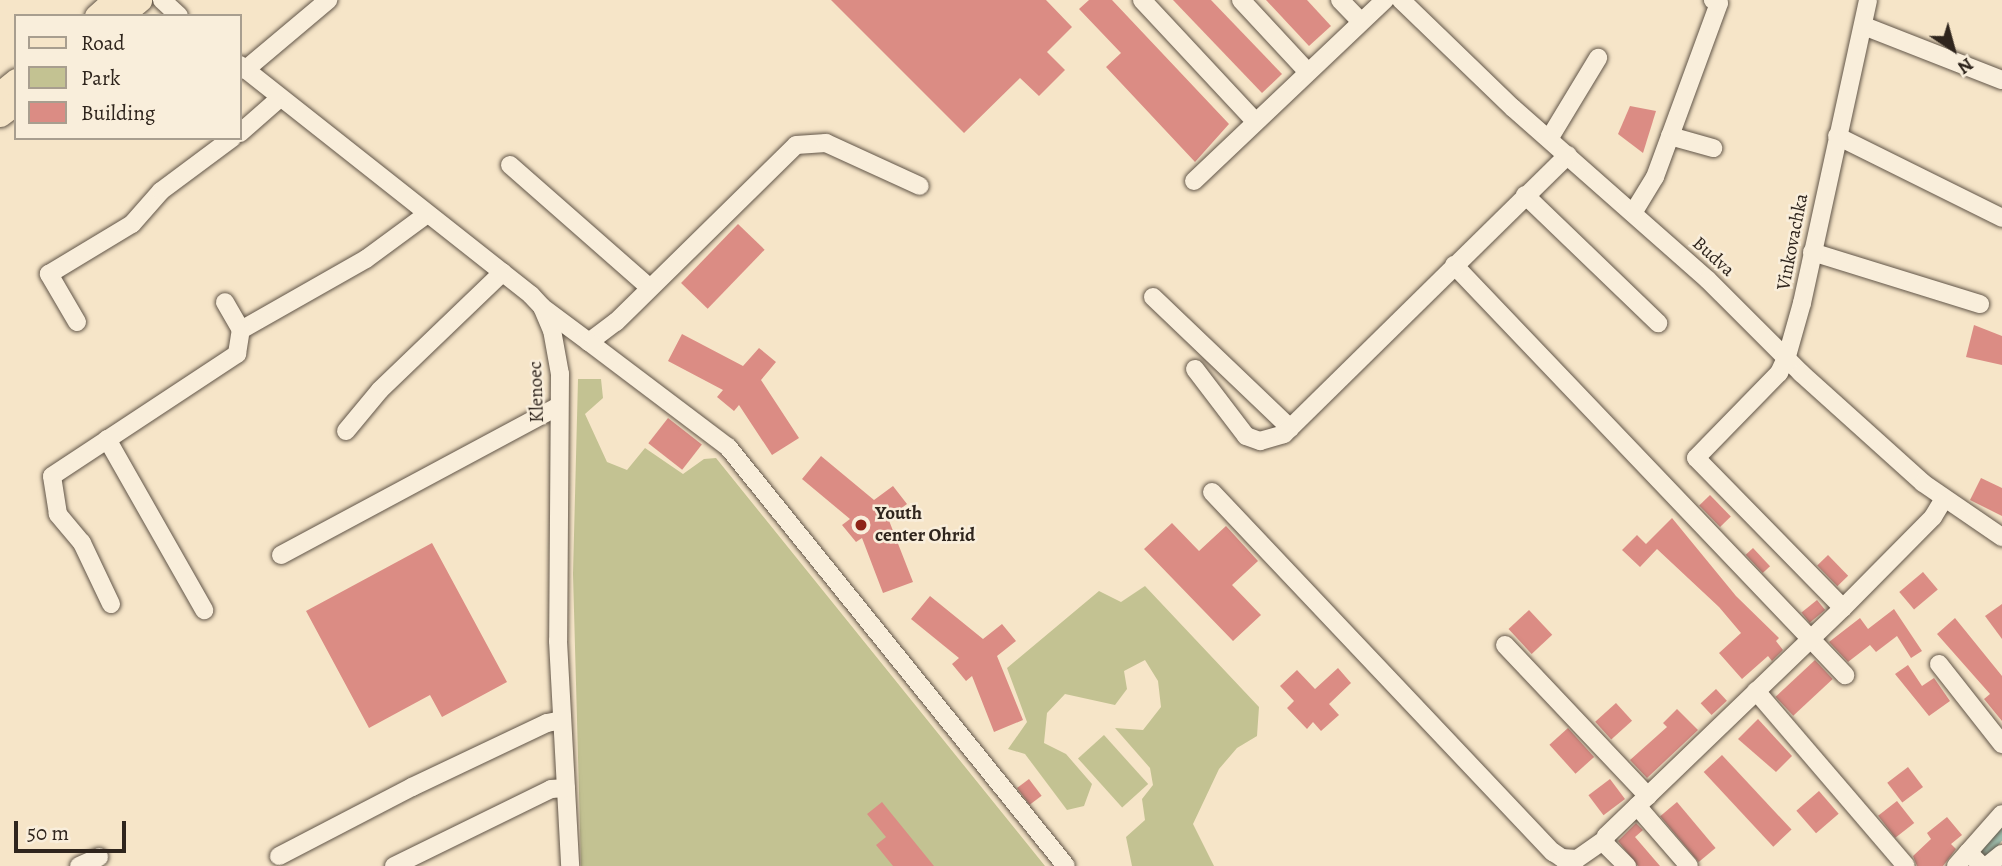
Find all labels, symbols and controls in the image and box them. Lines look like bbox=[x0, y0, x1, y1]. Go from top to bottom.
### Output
legend bbox=[14, 14, 242, 140]
north arrow bbox=[1918, 14, 1988, 84]
text: Road bbox=[81, 29, 125, 57]
text: N bbox=[1952, 51, 1979, 81]
text: Park bbox=[81, 64, 120, 92]
text: Building bbox=[81, 99, 155, 127]
street label: Vinkovachka bbox=[1772, 192, 1814, 292]
street label: Budva bbox=[1687, 232, 1739, 282]
street label: Klenoec bbox=[525, 361, 549, 423]
place label: Youth center Ohrid bbox=[875, 503, 975, 547]
marker: Youth center Ohrid bbox=[853, 517, 869, 533]
scale bar bbox=[18, 806, 130, 850]
text: 50 m bbox=[27, 819, 69, 847]

